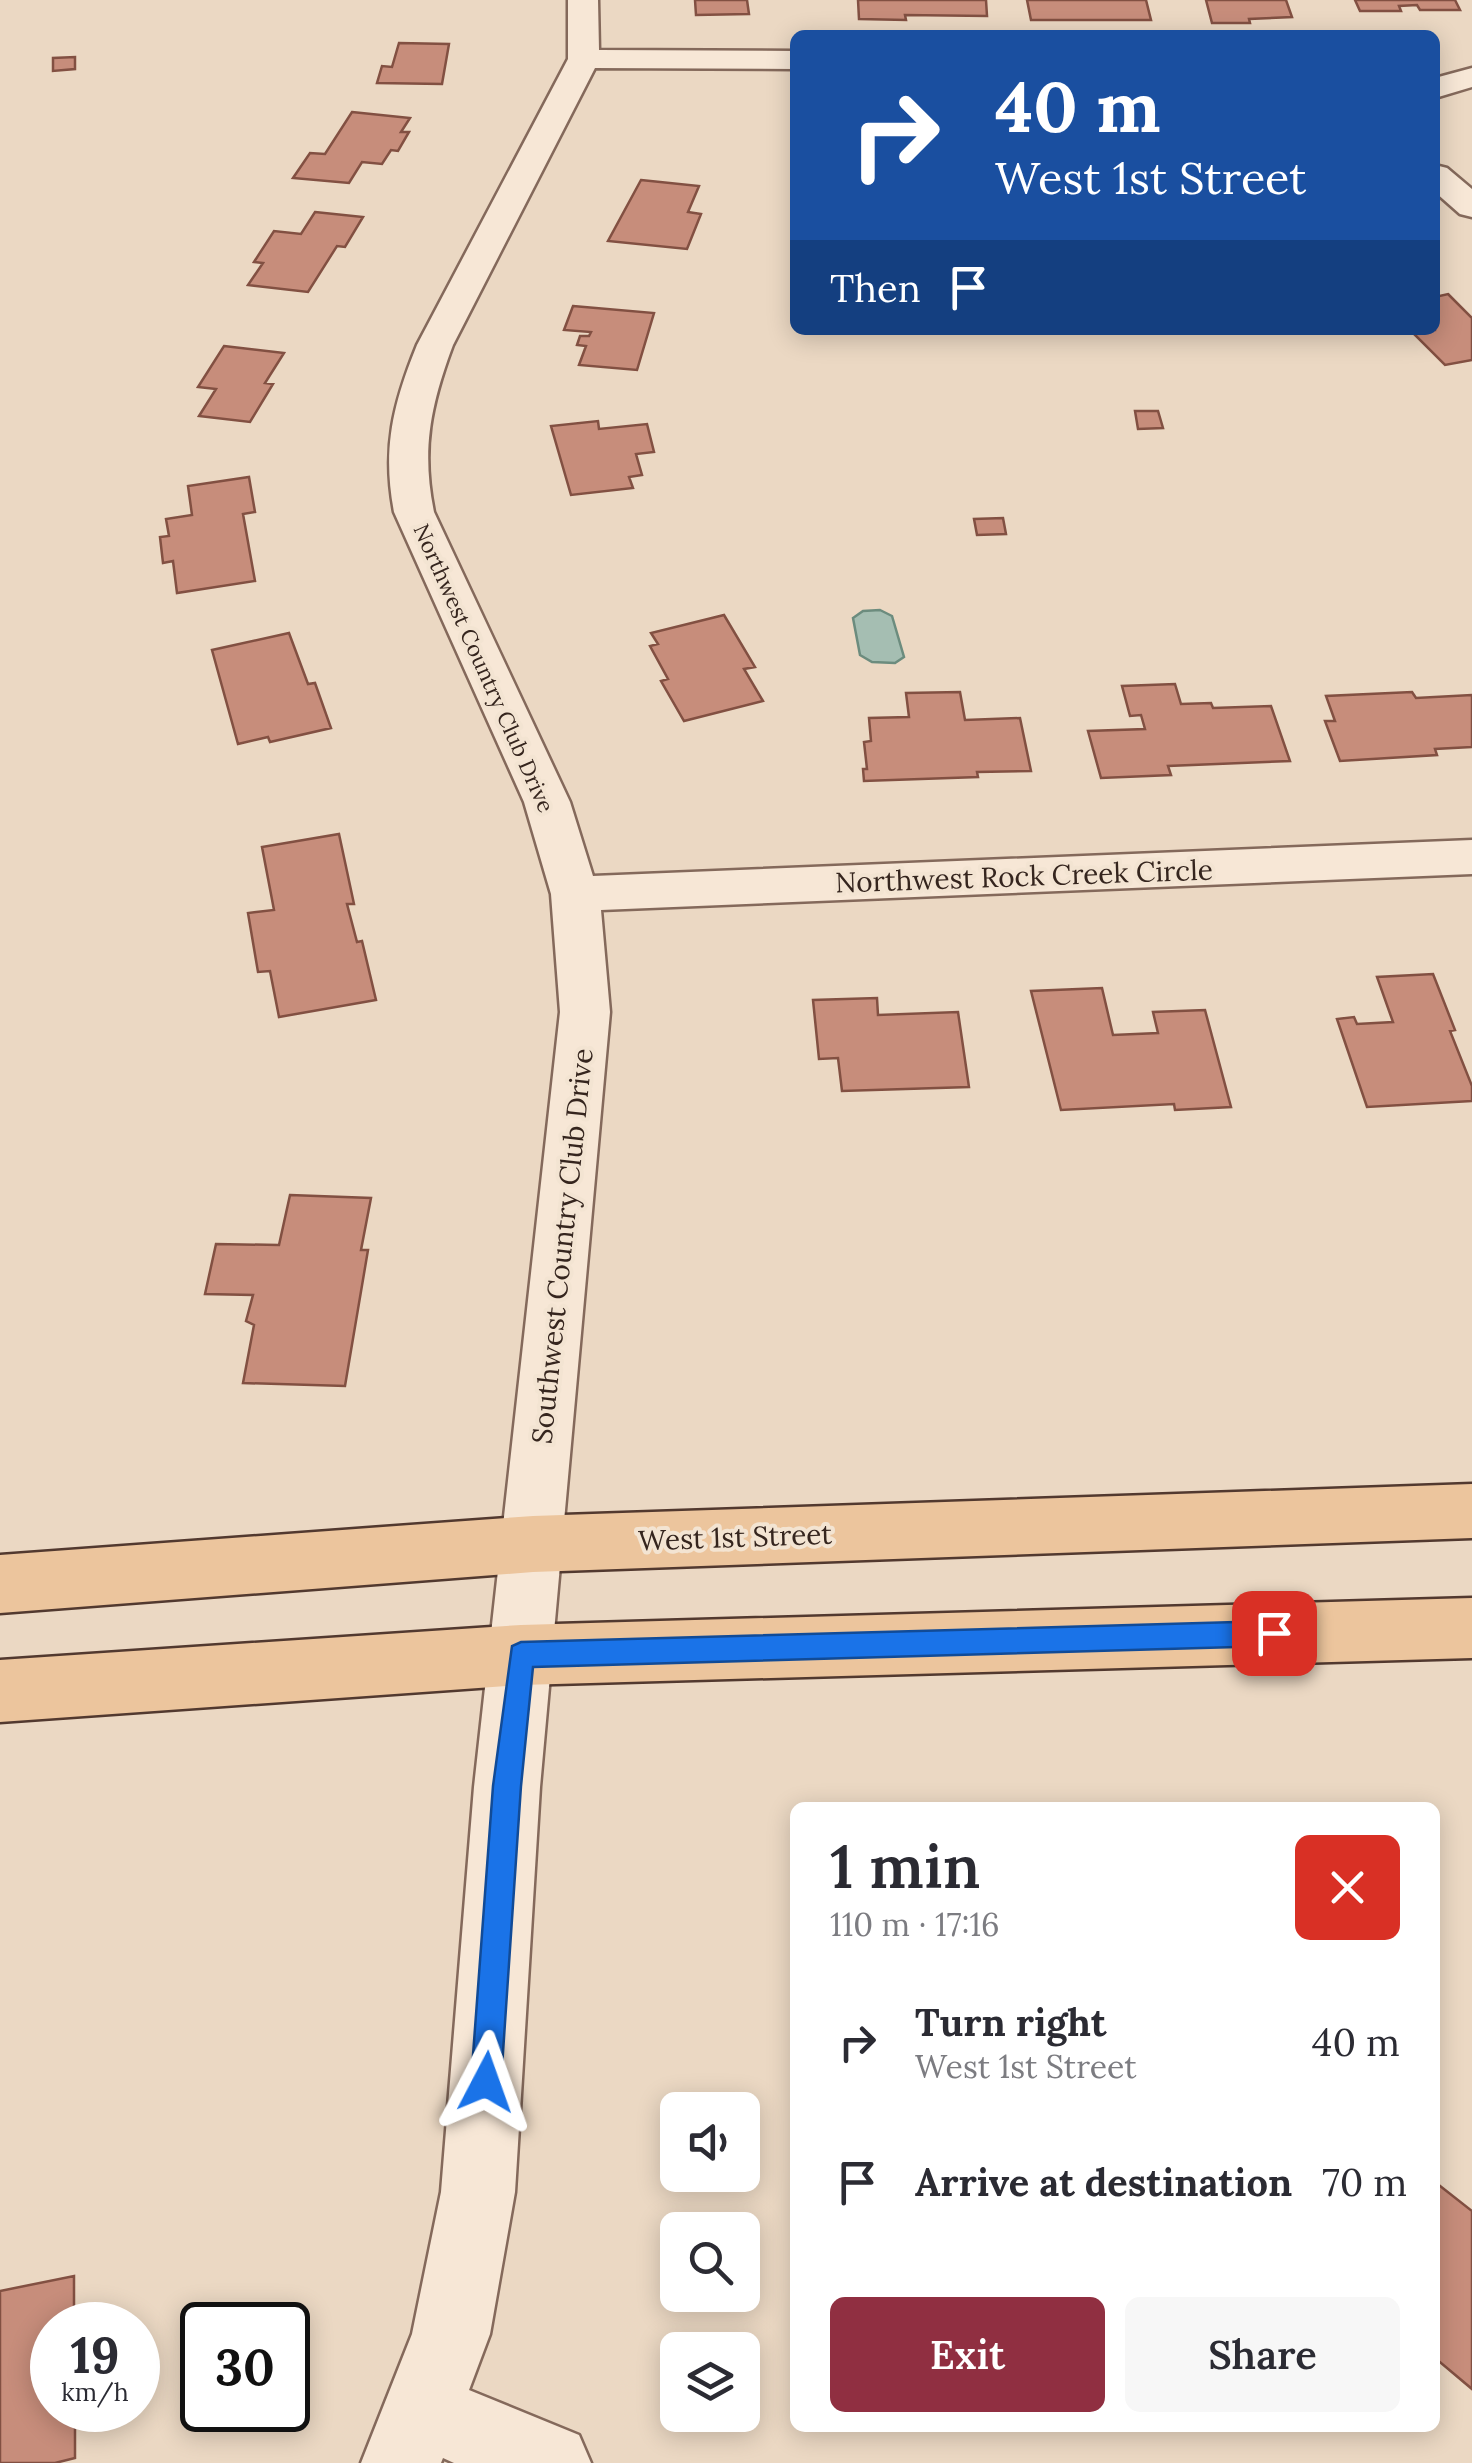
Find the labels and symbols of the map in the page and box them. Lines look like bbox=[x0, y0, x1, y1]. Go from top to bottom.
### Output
street label: Northwest Country Club Drive bbox=[408, 519, 560, 817]
street label: Northwest Rock Creek Circle bbox=[835, 851, 1213, 901]
street label: Southwest Country Club Drive bbox=[523, 1046, 601, 1446]
street label: West 1st Street bbox=[638, 1516, 833, 1558]
pin bbox=[1232, 1591, 1317, 1676]
position arrow bbox=[434, 2030, 538, 2134]
speed limit sign: 30 bbox=[180, 2302, 310, 2432]

